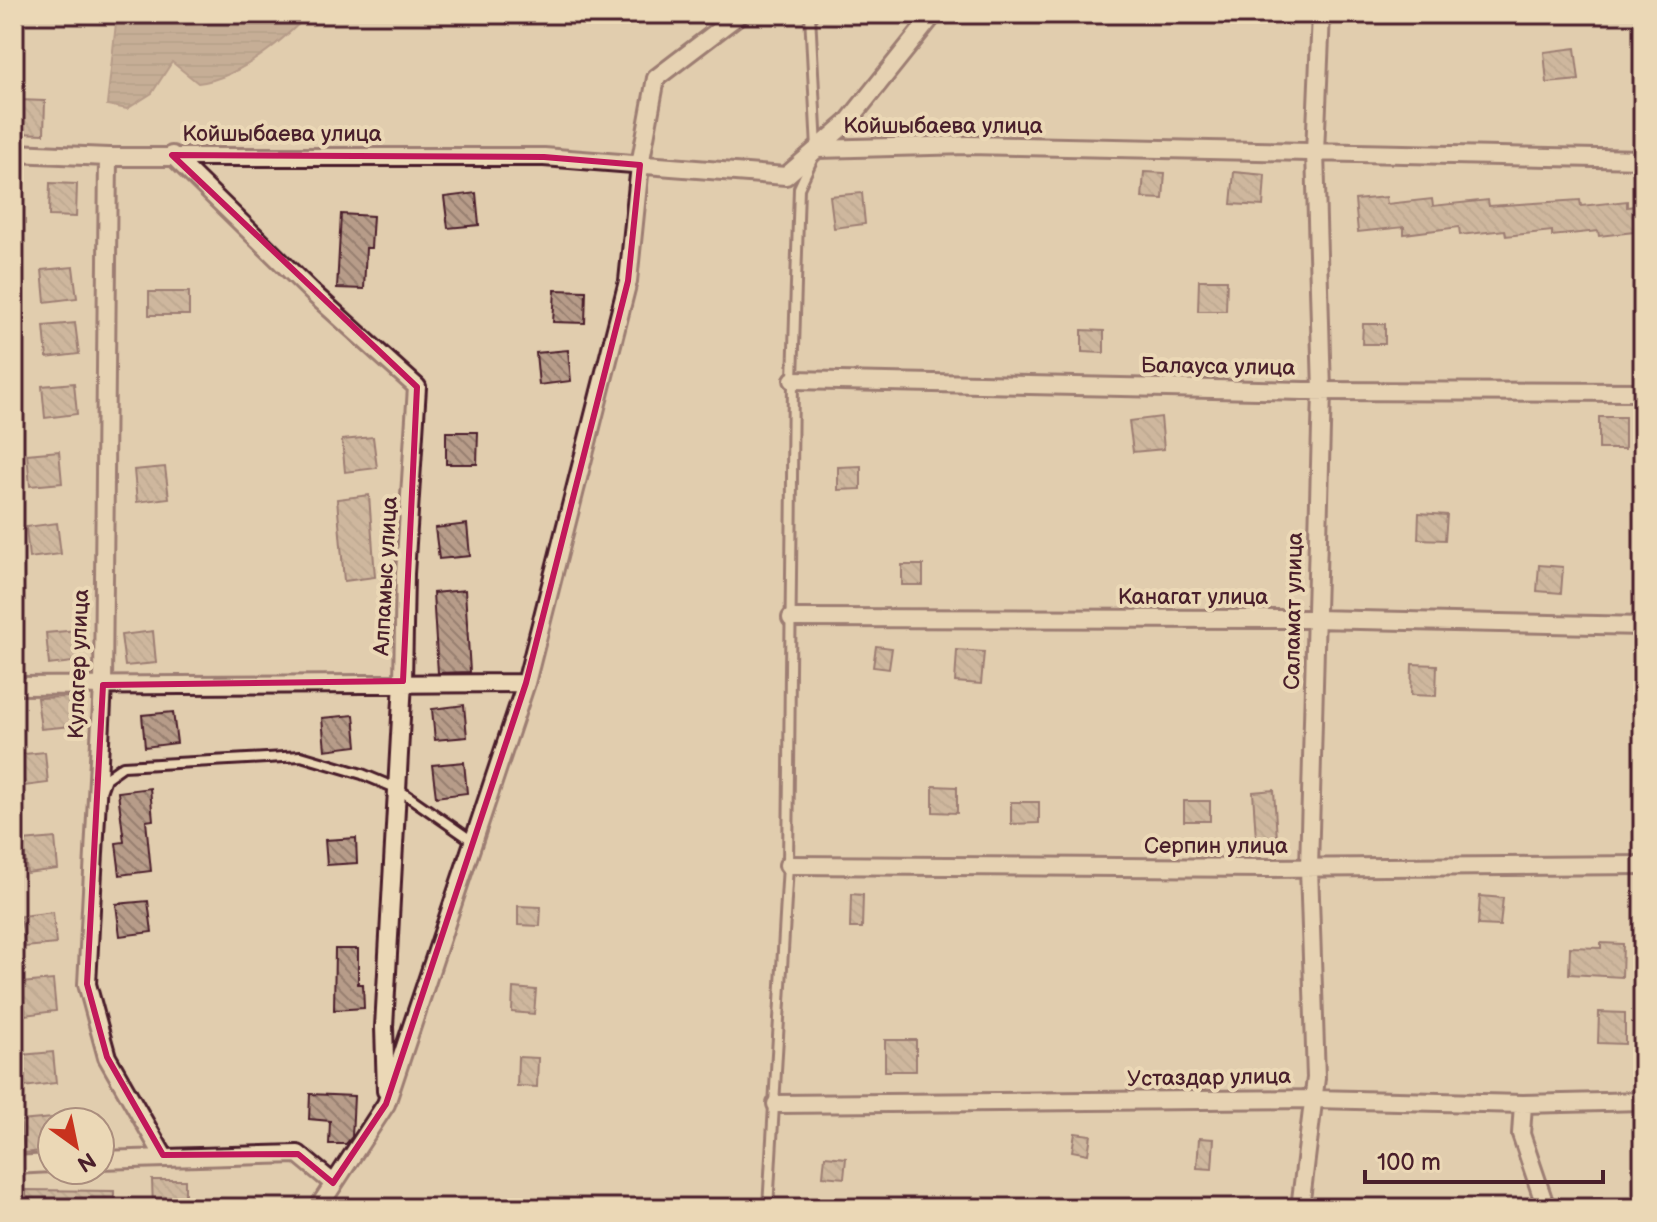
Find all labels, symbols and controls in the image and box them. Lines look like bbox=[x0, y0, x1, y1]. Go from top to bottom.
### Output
street label: Койшыбаева улица bbox=[843, 113, 1043, 140]
street label: Койшыбаева улица bbox=[182, 121, 382, 148]
street label: Балауса улица bbox=[1141, 352, 1295, 382]
street label: Алпамыс улица bbox=[368, 496, 404, 657]
street label: Саламат улица bbox=[1279, 532, 1309, 690]
street label: Канагат улица bbox=[1118, 584, 1268, 611]
street label: Кулагер улица bbox=[63, 589, 95, 739]
street label: Серпин улица bbox=[1144, 833, 1288, 860]
street label: Устаздар улица bbox=[1127, 1063, 1291, 1093]
north arrow bbox=[36, 1106, 116, 1186]
scale bar bbox=[1365, 1134, 1603, 1184]
text: N bbox=[72, 1146, 100, 1177]
text: 100 m bbox=[1377, 1148, 1441, 1177]

